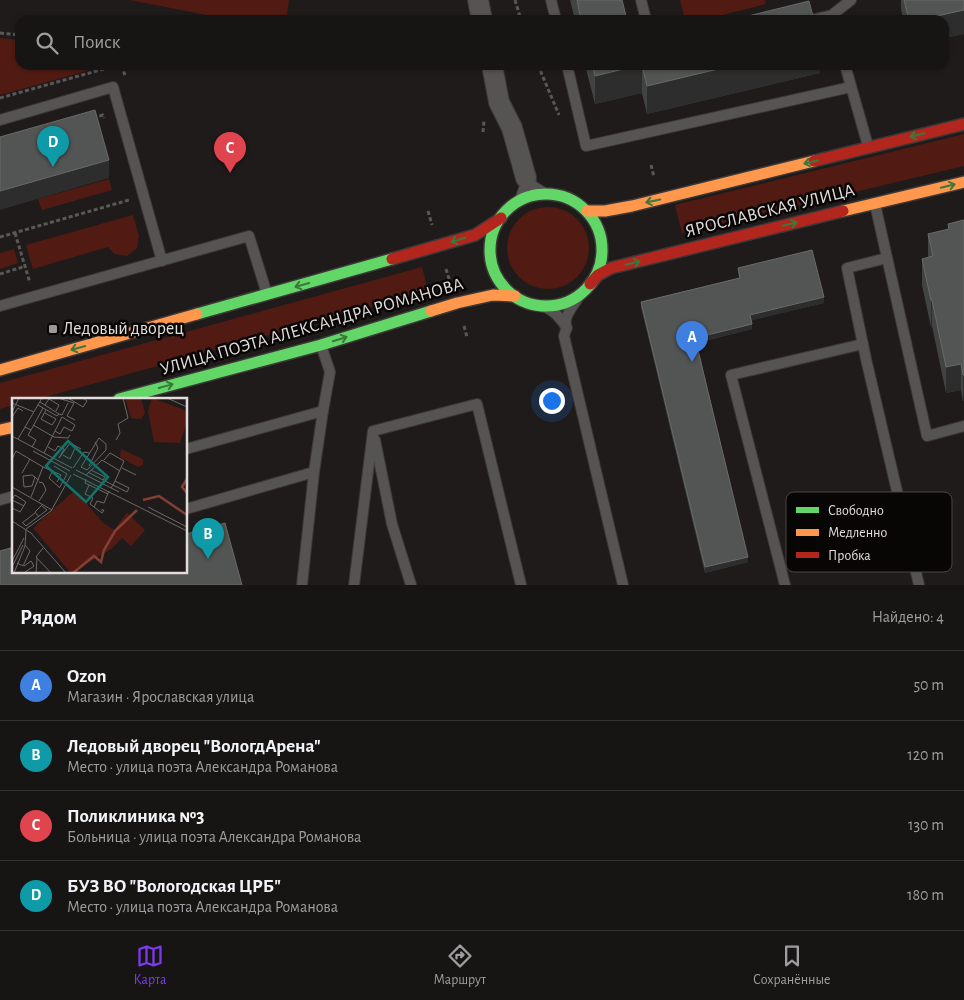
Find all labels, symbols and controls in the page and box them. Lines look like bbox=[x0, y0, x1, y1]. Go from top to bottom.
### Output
search box bbox=[15, 15, 949, 70]
icon: search bbox=[33, 29, 61, 57]
text: Поиск bbox=[73, 33, 120, 52]
pin: D bbox=[37, 126, 69, 167]
one-way arrow bbox=[909, 131, 925, 140]
pin: C bbox=[214, 132, 246, 173]
one-way arrow bbox=[803, 157, 819, 167]
street label: ЯРОСЛАВСКАЯ УЛИЦА bbox=[683, 181, 857, 241]
one-way arrow bbox=[940, 181, 956, 190]
one-way arrow bbox=[646, 197, 662, 206]
one-way arrow bbox=[782, 219, 798, 228]
one-way arrow bbox=[451, 236, 467, 246]
one-way arrow bbox=[624, 258, 640, 267]
street label: УЛИЦА ПОЭТА АЛЕКСАНДРА РОМАНОВА bbox=[158, 275, 466, 379]
one-way arrow bbox=[295, 281, 311, 291]
place label: Ледовый дворец bbox=[63, 320, 184, 338]
pin: A bbox=[676, 321, 708, 362]
marker: Ледовый дворец bbox=[47, 323, 59, 335]
one-way arrow bbox=[331, 333, 347, 343]
one-way arrow bbox=[71, 344, 87, 353]
one-way arrow bbox=[158, 381, 174, 390]
your location bbox=[539, 388, 565, 414]
inset map bbox=[12, 398, 188, 572]
legend bbox=[786, 492, 952, 572]
text: Свободно bbox=[828, 504, 884, 518]
pin: B bbox=[192, 518, 224, 559]
text: Медленно bbox=[828, 526, 887, 540]
text: Пробка bbox=[828, 549, 871, 563]
text: Рядом bbox=[20, 607, 77, 628]
text: Найдено: 4 bbox=[872, 609, 944, 625]
text: Ozon bbox=[67, 667, 106, 686]
text: A bbox=[31, 677, 41, 693]
text: 50 m bbox=[913, 677, 944, 693]
text: Магазин · Ярославская улица bbox=[67, 689, 254, 705]
text: Ледовый дворец "ВологдАрена" bbox=[67, 737, 321, 756]
text: B bbox=[31, 747, 41, 763]
text: 120 m bbox=[907, 747, 944, 763]
text: Место · улица поэта Александра Романова bbox=[67, 759, 338, 775]
text: Поликлиника №3 bbox=[67, 807, 204, 826]
text: C bbox=[32, 817, 40, 833]
text: 130 m bbox=[908, 817, 944, 833]
text: Больница · улица поэта Александра Романова bbox=[67, 829, 361, 845]
text: БУЗ ВО "Вологодская ЦРБ" bbox=[67, 877, 281, 896]
text: D bbox=[31, 887, 41, 903]
text: 180 m bbox=[907, 887, 944, 903]
text: Место · улица поэта Александра Романова bbox=[67, 899, 338, 915]
tab: Карта bbox=[134, 942, 166, 989]
tab: Маршрут bbox=[433, 942, 486, 989]
tab: Сохранённые bbox=[753, 942, 830, 989]

